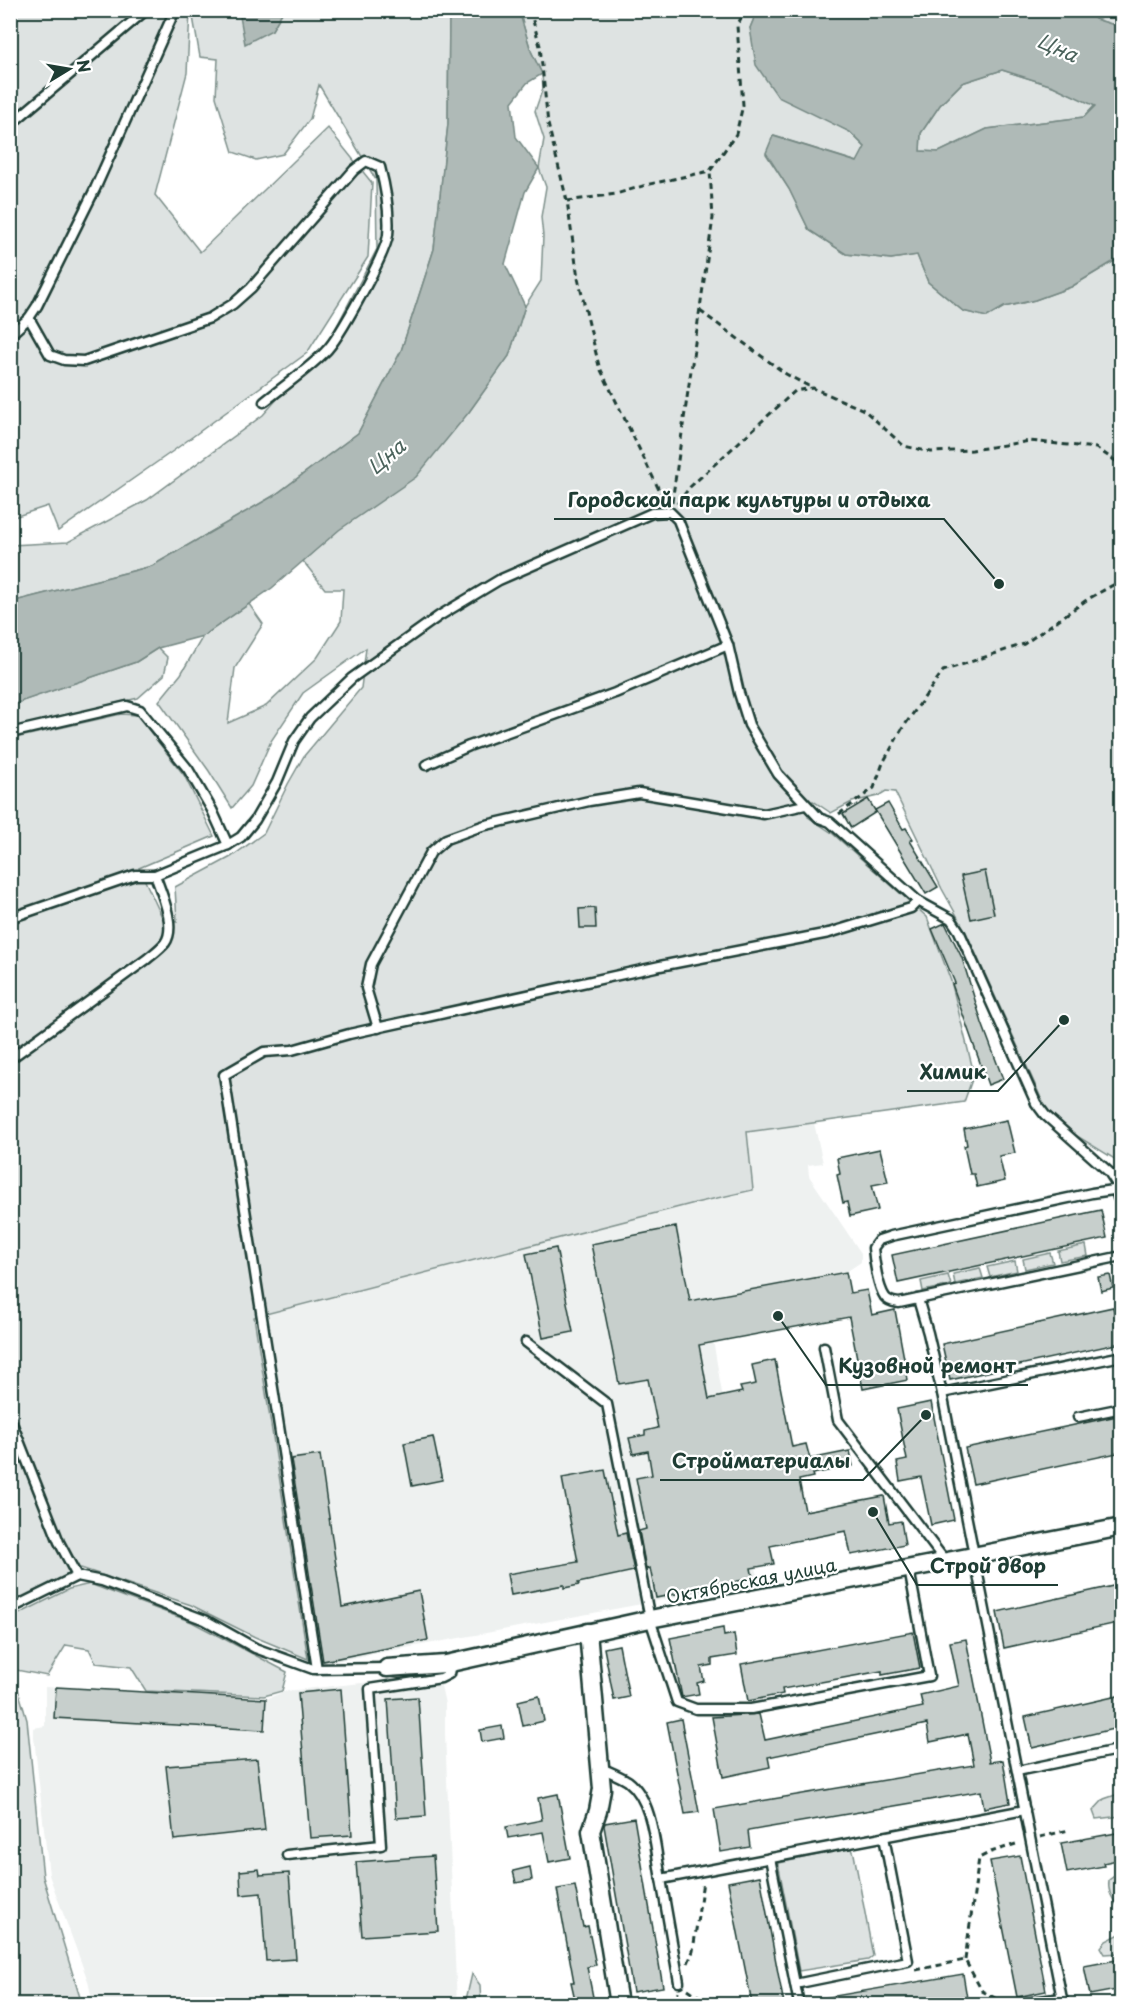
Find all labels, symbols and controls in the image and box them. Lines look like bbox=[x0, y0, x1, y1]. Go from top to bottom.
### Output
water label: Цна bbox=[1033, 25, 1084, 69]
north arrow bbox=[39, 39, 99, 99]
text: N bbox=[72, 57, 98, 74]
water label: Цна bbox=[361, 431, 412, 481]
callout: Городской парк культуры и отдыха bbox=[554, 481, 944, 519]
text: Городской парк культуры и отдыха bbox=[567, 484, 931, 514]
callout: Химик bbox=[907, 1053, 998, 1091]
text: Химик bbox=[920, 1056, 986, 1086]
callout: Кузовной ремонт bbox=[826, 1347, 1028, 1385]
text: Кузовной ремонт bbox=[838, 1350, 1016, 1380]
callout: Стройматериалы bbox=[660, 1442, 863, 1480]
text: Стройматериалы bbox=[672, 1445, 850, 1475]
callout: Строй двор bbox=[917, 1547, 1058, 1585]
street label: Октябрьская улица bbox=[663, 1550, 839, 1610]
text: Строй двор bbox=[930, 1550, 1046, 1580]

